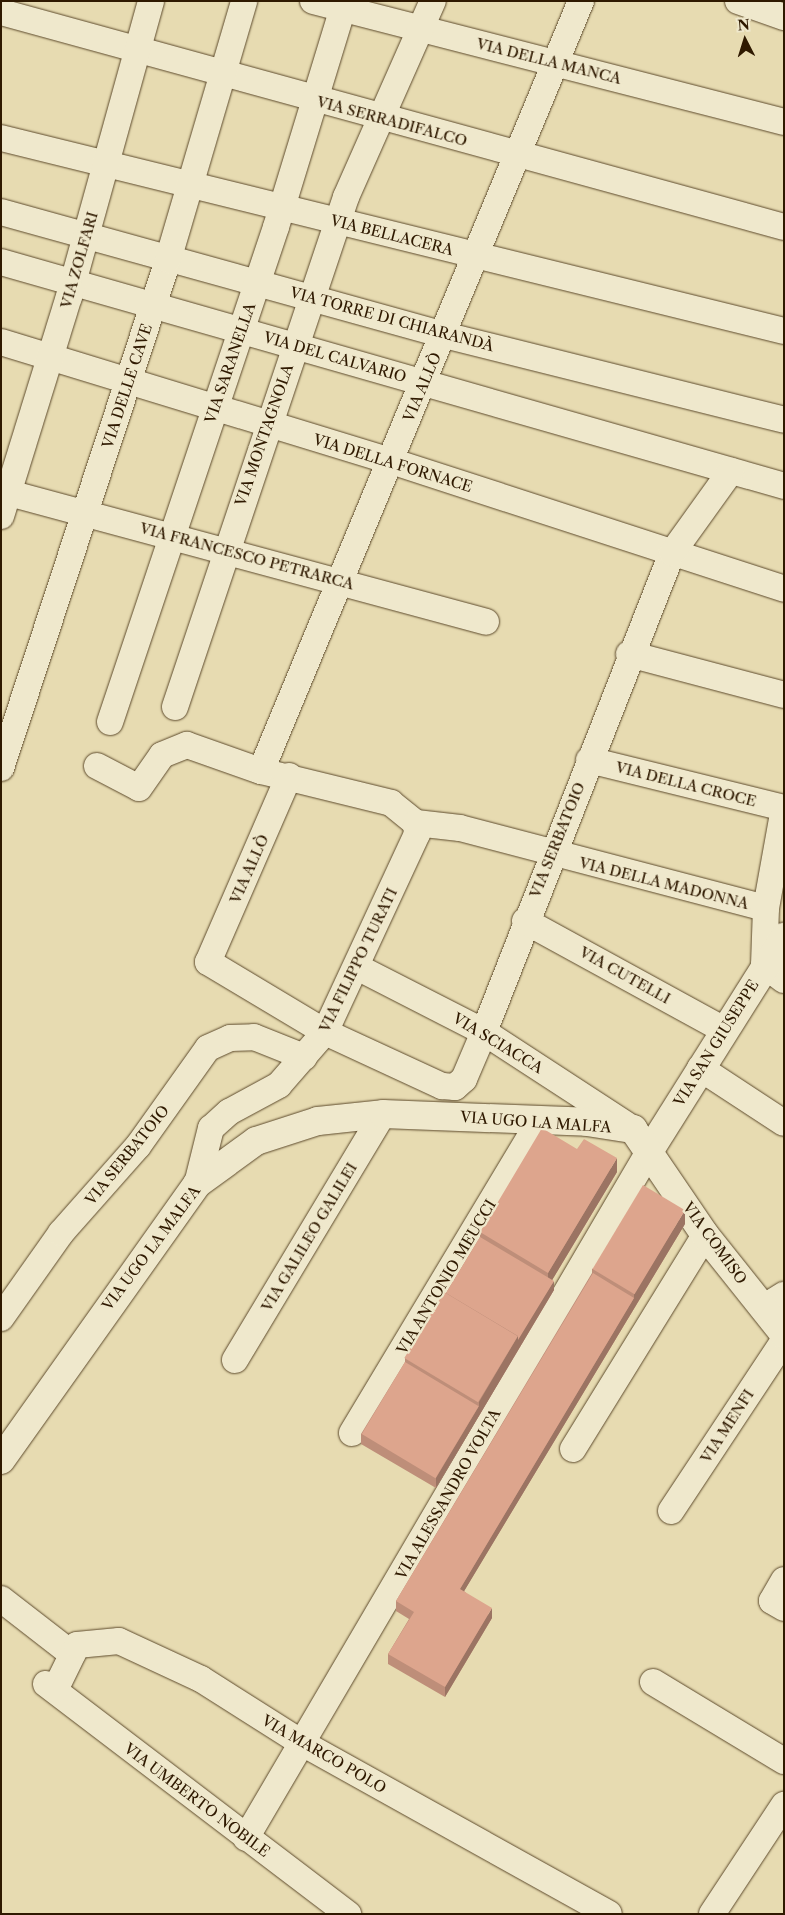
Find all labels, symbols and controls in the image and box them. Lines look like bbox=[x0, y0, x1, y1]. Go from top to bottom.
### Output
north arrow bbox=[720, 15, 770, 65]
text: N bbox=[737, 16, 751, 35]
street label: VIA DELLA MANCA bbox=[474, 34, 624, 88]
street label: VIA SERRADIFALCO bbox=[315, 92, 469, 150]
street label: VIA ZOLFARI bbox=[56, 209, 102, 311]
street label: VIA BELLACERA bbox=[328, 211, 456, 259]
street label: VIA TORRE DI CHIARANDÀ bbox=[288, 283, 496, 355]
street label: VIA SARANELLA bbox=[201, 300, 259, 426]
street label: VIA DELLE CAVE bbox=[98, 321, 156, 451]
street label: VIA DEL CALVARIO bbox=[261, 328, 409, 386]
street label: VIA ALLÒ bbox=[399, 349, 445, 425]
street label: VIA MONTAGNOLA bbox=[231, 361, 297, 509]
street label: VIA DELLA FORNACE bbox=[311, 430, 475, 496]
street label: VIA FRANCESCO PETRARCA bbox=[138, 519, 356, 593]
street label: VIA DELLA CROCE bbox=[613, 758, 759, 810]
street label: VIA SERBATOIO bbox=[526, 779, 588, 901]
street label: VIA ALLÒ bbox=[226, 831, 272, 907]
street label: VIA DELLA MADONNA bbox=[577, 853, 751, 913]
street label: VIA FILIPPO TURATI bbox=[315, 884, 401, 1036]
street label: VIA CUTELLI bbox=[576, 942, 674, 1008]
street label: VIA SAN GIUSEPPE bbox=[670, 976, 762, 1110]
street label: VIA SCIACCA bbox=[449, 1009, 547, 1077]
street label: VIA SERBATOIO bbox=[81, 1101, 173, 1209]
street label: VIA UGO LA MALFA bbox=[459, 1108, 613, 1136]
street label: VIA GALILEO GALILEI bbox=[257, 1159, 361, 1315]
street label: VIA UGO LA MALFA bbox=[98, 1182, 204, 1314]
street label: VIA ANTONIO MEUCCI bbox=[392, 1196, 500, 1358]
street label: VIA COMISO bbox=[679, 1198, 751, 1288]
street label: VIA MENFI bbox=[696, 1386, 758, 1466]
street label: VIA ALESSANDRO VOLTA bbox=[391, 1405, 505, 1583]
street label: VIA MARCO POLO bbox=[258, 1711, 390, 1797]
street label: VIA UMBERTO NOBILE bbox=[120, 1739, 274, 1861]

